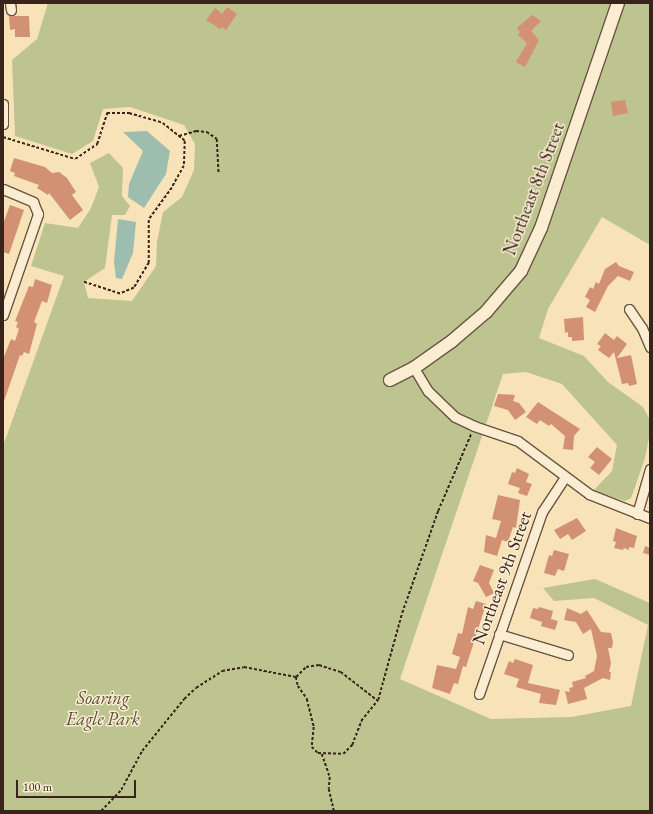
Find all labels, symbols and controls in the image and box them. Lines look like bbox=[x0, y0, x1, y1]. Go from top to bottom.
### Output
street label: Northeast 8th Street bbox=[499, 120, 569, 258]
street label: Northeast 9th Street bbox=[468, 508, 536, 648]
park label: Soaring Eagle Park bbox=[66, 688, 140, 730]
scale bar bbox=[18, 772, 138, 798]
text: 100 m bbox=[23, 779, 52, 795]

